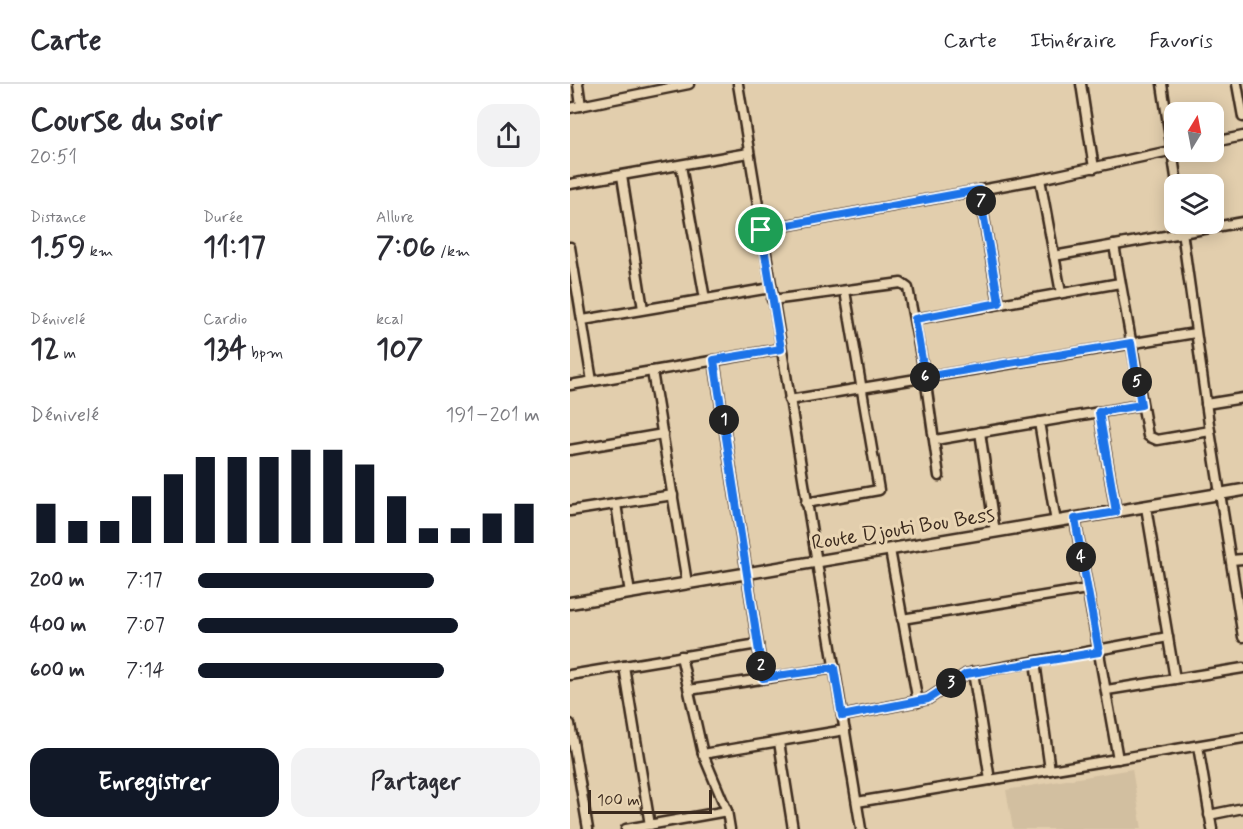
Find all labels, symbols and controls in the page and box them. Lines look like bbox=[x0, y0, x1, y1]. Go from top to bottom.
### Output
text: Carte bbox=[30, 23, 102, 60]
text: Carte bbox=[943, 27, 997, 55]
text: Itinéraire bbox=[1030, 27, 1116, 55]
text: Favoris bbox=[1149, 27, 1213, 55]
text: Course du soir bbox=[30, 99, 222, 143]
north arrow bbox=[1164, 102, 1224, 162]
map controls bbox=[1164, 102, 1224, 234]
button: share bbox=[477, 104, 540, 167]
text: 20:51 bbox=[30, 144, 77, 171]
button: layers bbox=[1164, 174, 1224, 234]
pin: 7 bbox=[966, 186, 996, 216]
text: 7 bbox=[976, 190, 986, 211]
pin bbox=[735, 204, 786, 255]
text: Distance bbox=[30, 207, 86, 228]
text: Durée bbox=[203, 207, 243, 228]
text: Allure bbox=[376, 207, 414, 228]
icon: arrive bbox=[744, 213, 777, 246]
text: 1.59 bbox=[30, 228, 86, 267]
text: 11:17 bbox=[203, 228, 266, 267]
text: 7:06 bbox=[376, 228, 436, 267]
text: km bbox=[86, 241, 113, 262]
text: /km bbox=[436, 241, 470, 262]
text: Dénivelé bbox=[30, 309, 85, 330]
text: Cardio bbox=[203, 309, 247, 330]
text: kcal bbox=[376, 309, 403, 330]
text: 12 bbox=[30, 330, 59, 369]
text: 134 bbox=[203, 330, 247, 369]
text: 107 bbox=[376, 330, 423, 369]
text: m bbox=[59, 343, 76, 364]
text: bpm bbox=[247, 343, 283, 364]
pin: 6 bbox=[910, 362, 940, 392]
text: 6 bbox=[921, 366, 929, 387]
pin: 5 bbox=[1122, 367, 1152, 397]
text: 5 bbox=[1132, 371, 1142, 392]
text: Dénivelé bbox=[30, 402, 99, 429]
text: 191–201 m bbox=[446, 402, 540, 429]
pin: 1 bbox=[709, 405, 739, 435]
text: 1 bbox=[720, 409, 728, 430]
street label: Route Djouti Bou Bess bbox=[810, 501, 997, 557]
pin: 4 bbox=[1066, 542, 1096, 572]
text: 4 bbox=[1076, 546, 1086, 567]
text: 200 m bbox=[30, 567, 85, 594]
text: 7:17 bbox=[126, 567, 162, 594]
text: 400 m bbox=[30, 612, 86, 639]
text: 7:07 bbox=[126, 612, 165, 639]
pin: 2 bbox=[746, 651, 776, 681]
text: 2 bbox=[757, 655, 765, 676]
text: 600 m bbox=[30, 657, 85, 684]
text: 7:14 bbox=[126, 657, 165, 684]
pin: 3 bbox=[936, 668, 966, 698]
text: 3 bbox=[947, 672, 955, 693]
button: Enregistrer bbox=[30, 748, 279, 817]
button: Partager bbox=[291, 748, 540, 817]
scale bar bbox=[588, 787, 712, 814]
text: 100 m bbox=[597, 790, 640, 811]

